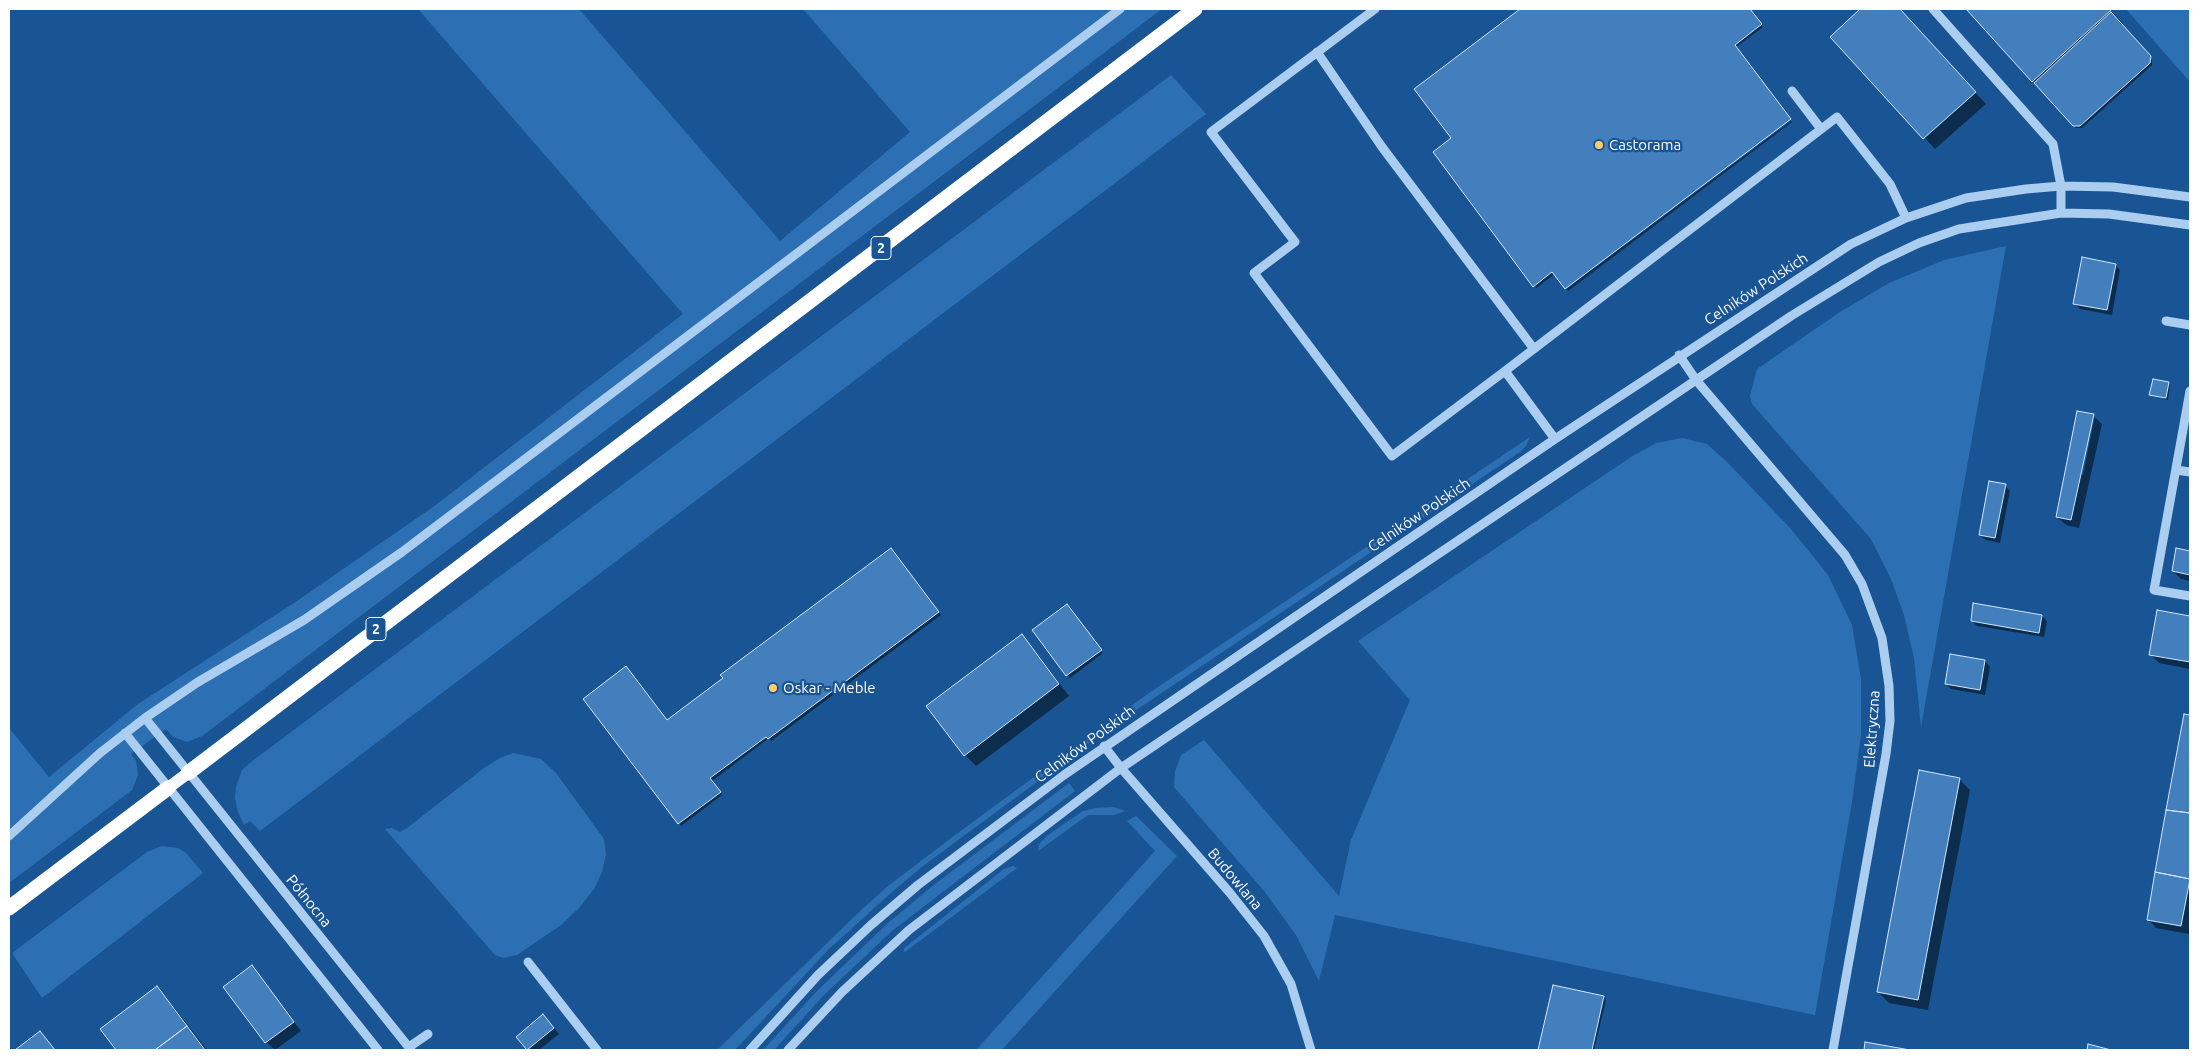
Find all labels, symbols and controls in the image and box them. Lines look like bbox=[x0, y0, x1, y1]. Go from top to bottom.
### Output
place label: Castorama bbox=[1609, 136, 1681, 154]
marker: Castorama bbox=[1593, 139, 1605, 151]
road number: 2 bbox=[871, 237, 891, 260]
street label: Celników Polskich bbox=[1701, 249, 1811, 329]
street label: Celników Polskich bbox=[1364, 474, 1474, 556]
road number: 2 bbox=[366, 618, 386, 640]
place label: Oskar - Meble bbox=[783, 679, 876, 697]
marker: Oskar - Meble bbox=[767, 682, 779, 694]
street label: Elektryczna bbox=[1860, 690, 1884, 768]
street label: Celników Polskich bbox=[1031, 702, 1139, 786]
street label: Budowlana bbox=[1204, 844, 1266, 914]
street label: Północna bbox=[282, 871, 336, 931]

